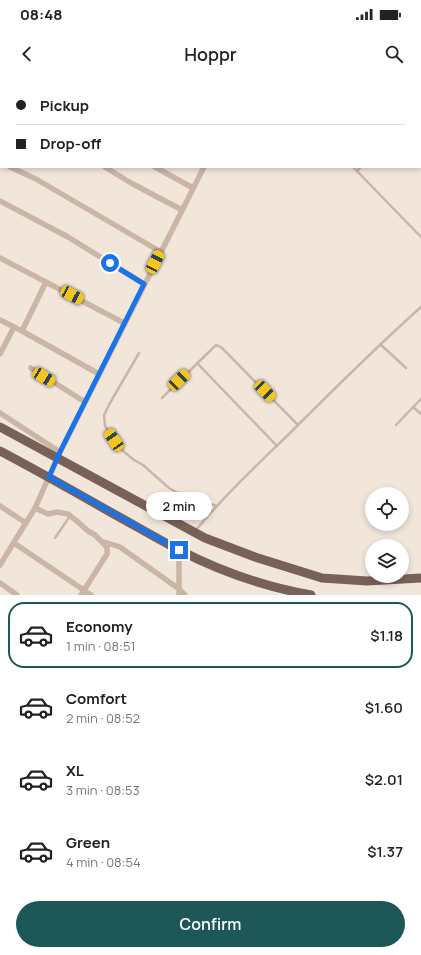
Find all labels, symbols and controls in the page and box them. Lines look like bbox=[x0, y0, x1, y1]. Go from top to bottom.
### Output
text: 08:48 bbox=[20, 4, 63, 25]
text: Hoppr bbox=[184, 42, 237, 66]
icon: back bbox=[16, 43, 38, 65]
icon: search bbox=[383, 43, 405, 65]
text: Pickup bbox=[40, 95, 89, 116]
text: Drop-off bbox=[40, 133, 101, 154]
car bbox=[144, 249, 166, 275]
route start bbox=[101, 254, 119, 272]
car bbox=[59, 284, 85, 306]
car bbox=[31, 366, 57, 388]
car bbox=[166, 367, 192, 393]
car bbox=[252, 378, 278, 404]
car bbox=[102, 427, 126, 453]
map controls bbox=[365, 487, 409, 583]
button: locate bbox=[365, 487, 409, 531]
callout: 2 min bbox=[146, 492, 212, 520]
text: 2 min bbox=[162, 497, 196, 515]
button: layers bbox=[365, 539, 409, 583]
route end bbox=[170, 541, 188, 559]
text: Economy bbox=[66, 616, 133, 637]
icon: car bbox=[18, 617, 54, 653]
text: $1.18 bbox=[370, 625, 403, 646]
text: 1 min · 08:51 bbox=[66, 637, 136, 655]
text: Comfort bbox=[66, 688, 127, 709]
icon: car bbox=[18, 689, 54, 725]
text: $1.60 bbox=[365, 697, 403, 718]
text: 2 min · 08:52 bbox=[66, 709, 140, 727]
text: XL bbox=[66, 760, 84, 781]
icon: car bbox=[18, 761, 54, 797]
text: $2.01 bbox=[365, 769, 403, 790]
text: 3 min · 08:53 bbox=[66, 781, 140, 799]
text: Green bbox=[66, 832, 110, 853]
icon: car bbox=[18, 833, 54, 869]
text: $1.37 bbox=[367, 841, 403, 862]
text: 4 min · 08:54 bbox=[66, 853, 141, 871]
button: Confirm bbox=[16, 901, 405, 947]

